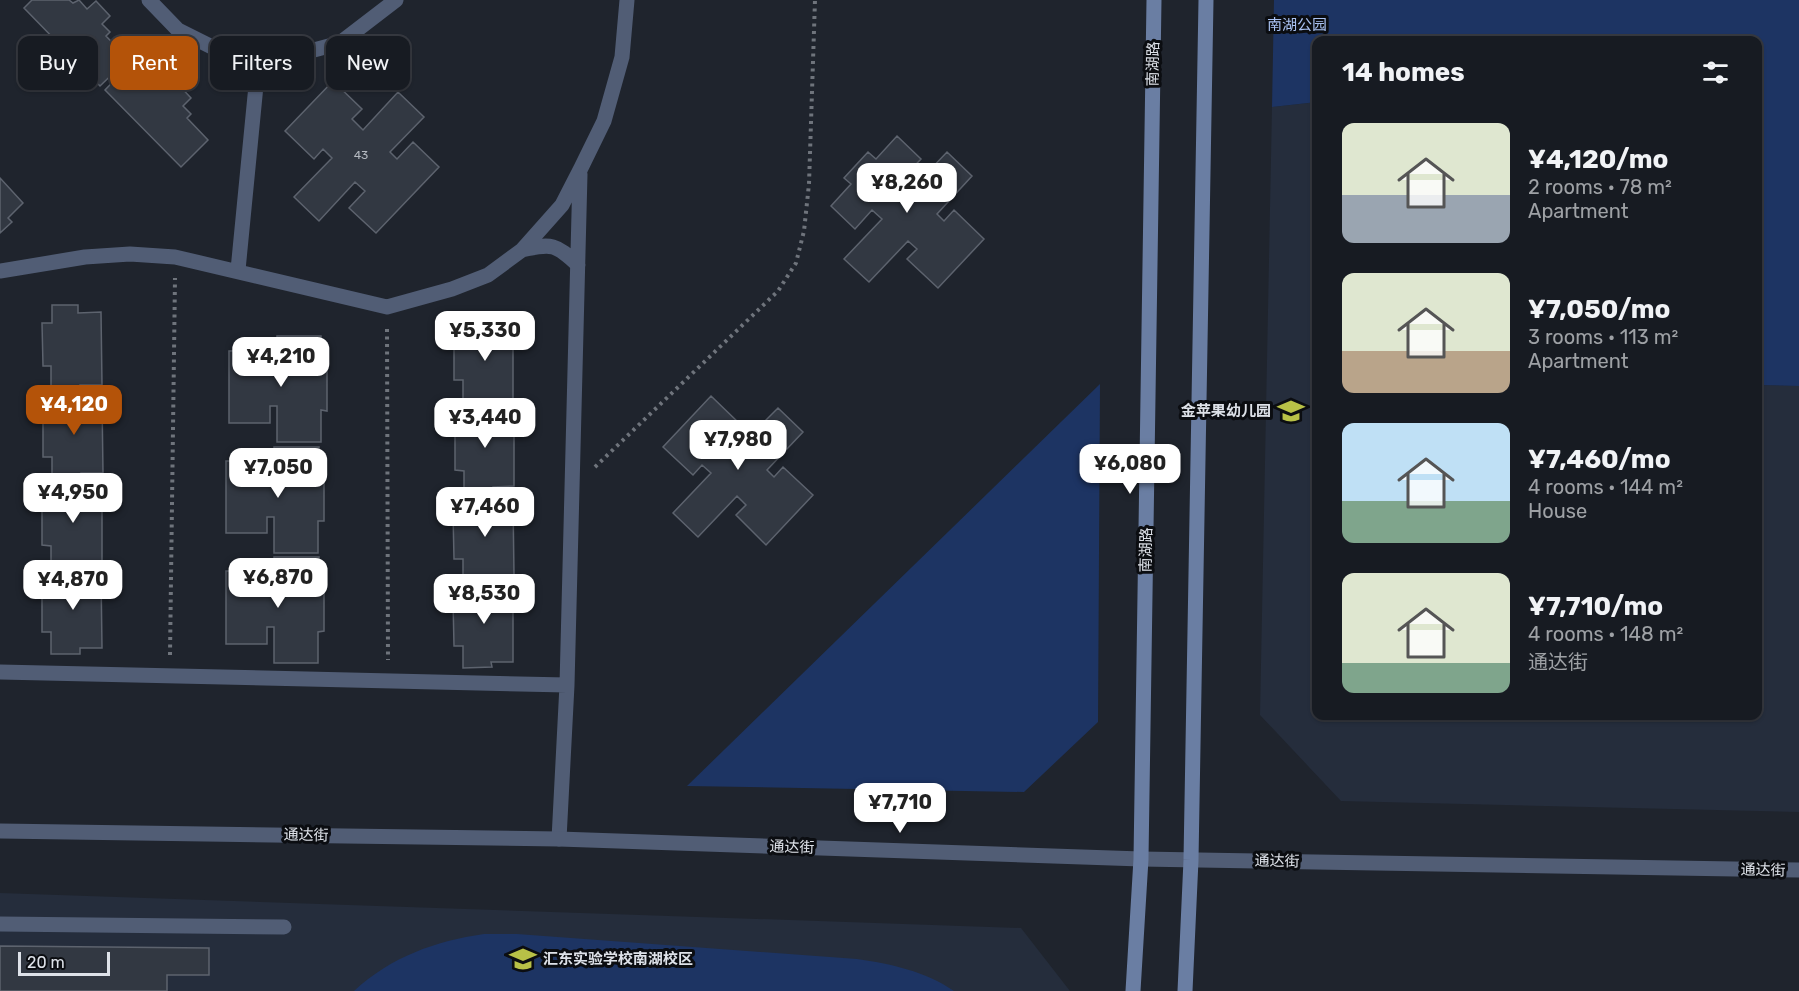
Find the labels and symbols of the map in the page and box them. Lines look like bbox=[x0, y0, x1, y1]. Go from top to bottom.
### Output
park label: 南湖公园 bbox=[1267, 16, 1327, 34]
street label: 南湖路 bbox=[1144, 41, 1162, 87]
house number: 43 bbox=[354, 148, 368, 162]
pin: ¥8,260 bbox=[858, 163, 956, 214]
pin: ¥5,330 bbox=[436, 311, 534, 362]
pin: ¥4,210 bbox=[232, 337, 330, 388]
pin: ¥4,120 bbox=[25, 385, 123, 436]
school or university icon: 金苹果幼儿园 bbox=[1276, 396, 1306, 426]
pin: ¥3,440 bbox=[436, 398, 534, 449]
place label: 金苹果幼儿园 bbox=[1181, 402, 1271, 420]
pin: ¥7,980 bbox=[689, 420, 787, 471]
pin: ¥6,080 bbox=[1081, 444, 1179, 495]
pin: ¥7,050 bbox=[229, 448, 327, 499]
pin: ¥4,950 bbox=[24, 473, 122, 524]
pin: ¥7,460 bbox=[436, 487, 534, 538]
street label: 南湖路 bbox=[1137, 527, 1155, 573]
pin: ¥6,870 bbox=[229, 558, 327, 609]
pin: ¥4,870 bbox=[24, 560, 122, 611]
pin: ¥8,530 bbox=[435, 574, 533, 625]
pin: ¥7,710 bbox=[851, 783, 949, 834]
street label: 通达街 bbox=[283, 826, 329, 844]
street label: 通达街 bbox=[769, 837, 815, 857]
street label: 通达街 bbox=[1254, 852, 1300, 870]
street label: 通达街 bbox=[1740, 861, 1786, 879]
school or university icon: 汇东实验学校南湖校区 bbox=[508, 944, 538, 974]
scale bar bbox=[18, 949, 110, 976]
place label: 汇东实验学校南湖校区 bbox=[543, 950, 693, 968]

